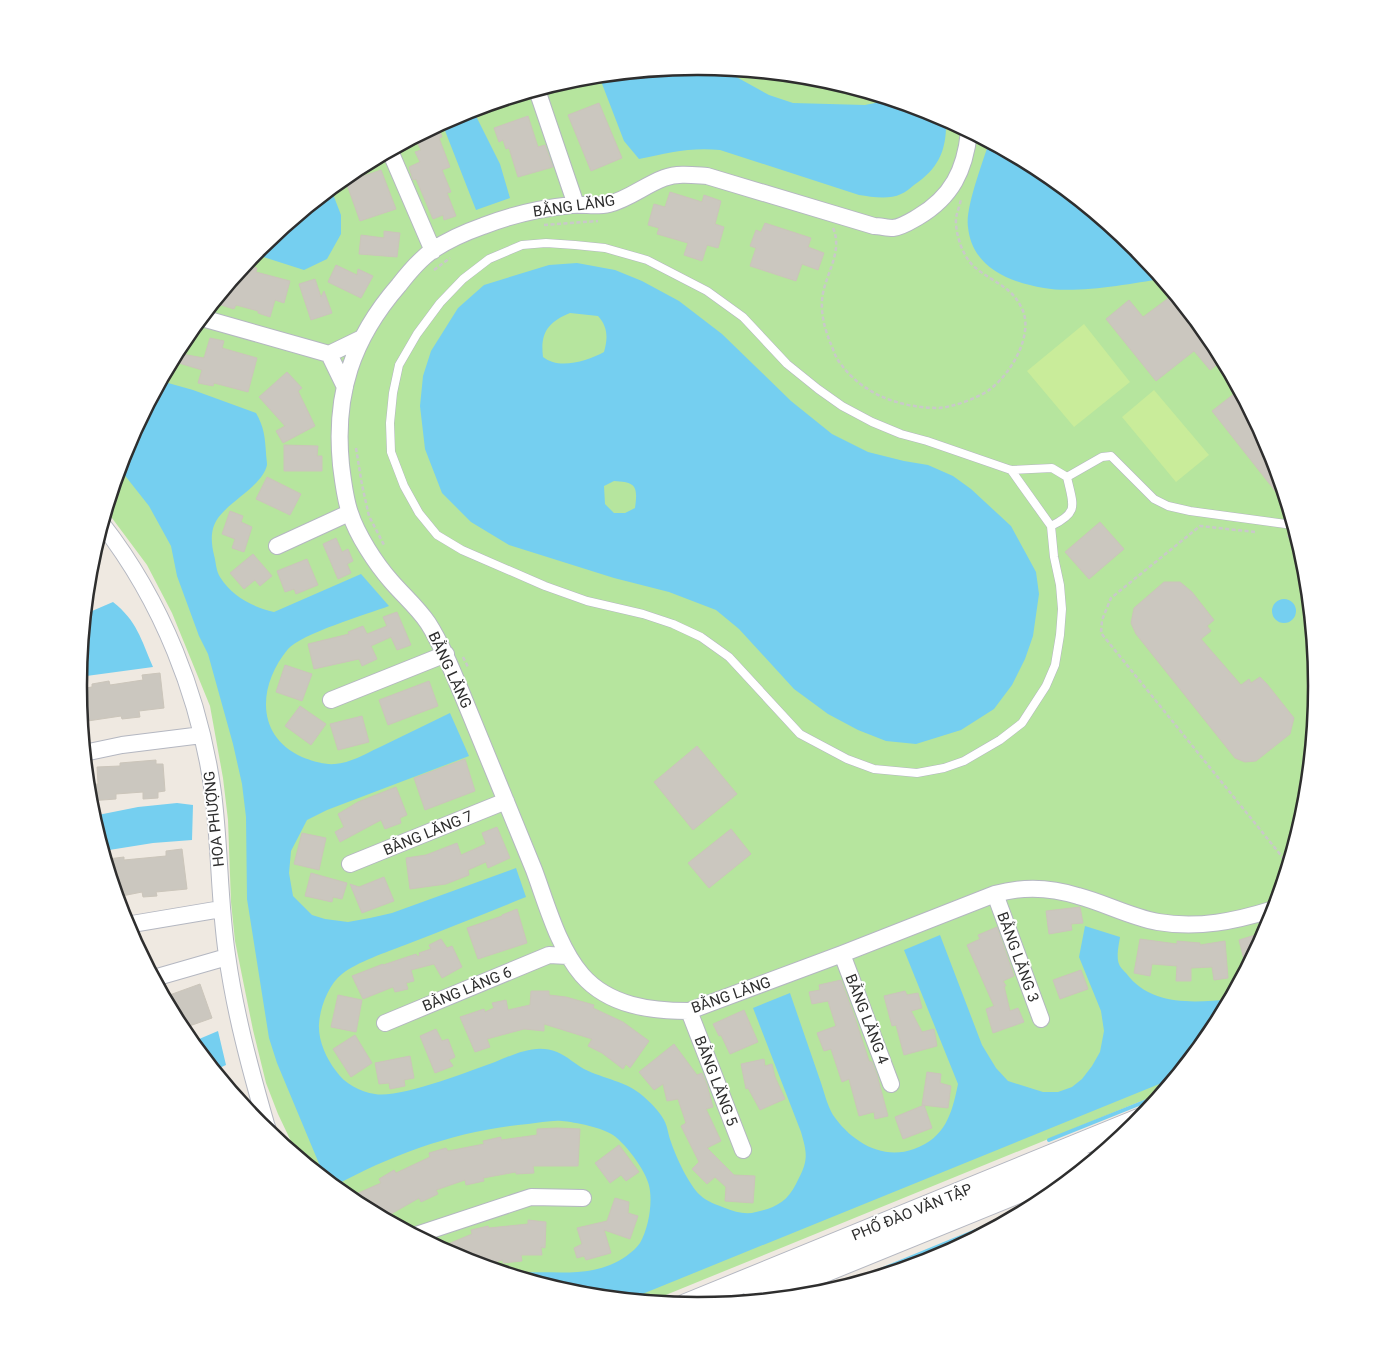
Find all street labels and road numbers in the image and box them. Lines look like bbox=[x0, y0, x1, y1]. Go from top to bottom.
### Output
street label: BẰNG LĂNG bbox=[532, 190, 616, 221]
street label: BẰNG LĂNG bbox=[424, 628, 477, 711]
street label: HOA PHƯỢNG bbox=[200, 770, 228, 868]
street label: BẰNG LĂNG 7 bbox=[380, 806, 475, 859]
street label: BẰNG LĂNG 3 bbox=[993, 909, 1044, 1005]
street label: BẰNG LĂNG 6 bbox=[419, 962, 514, 1015]
street label: BẰNG LĂNG 4 bbox=[842, 971, 894, 1067]
street label: BẰNG LĂNG bbox=[689, 972, 773, 1017]
street label: BẰNG LĂNG 5 bbox=[691, 1033, 742, 1128]
street label: PHỐ ĐÀO VĂN TẬP bbox=[849, 1179, 975, 1244]

